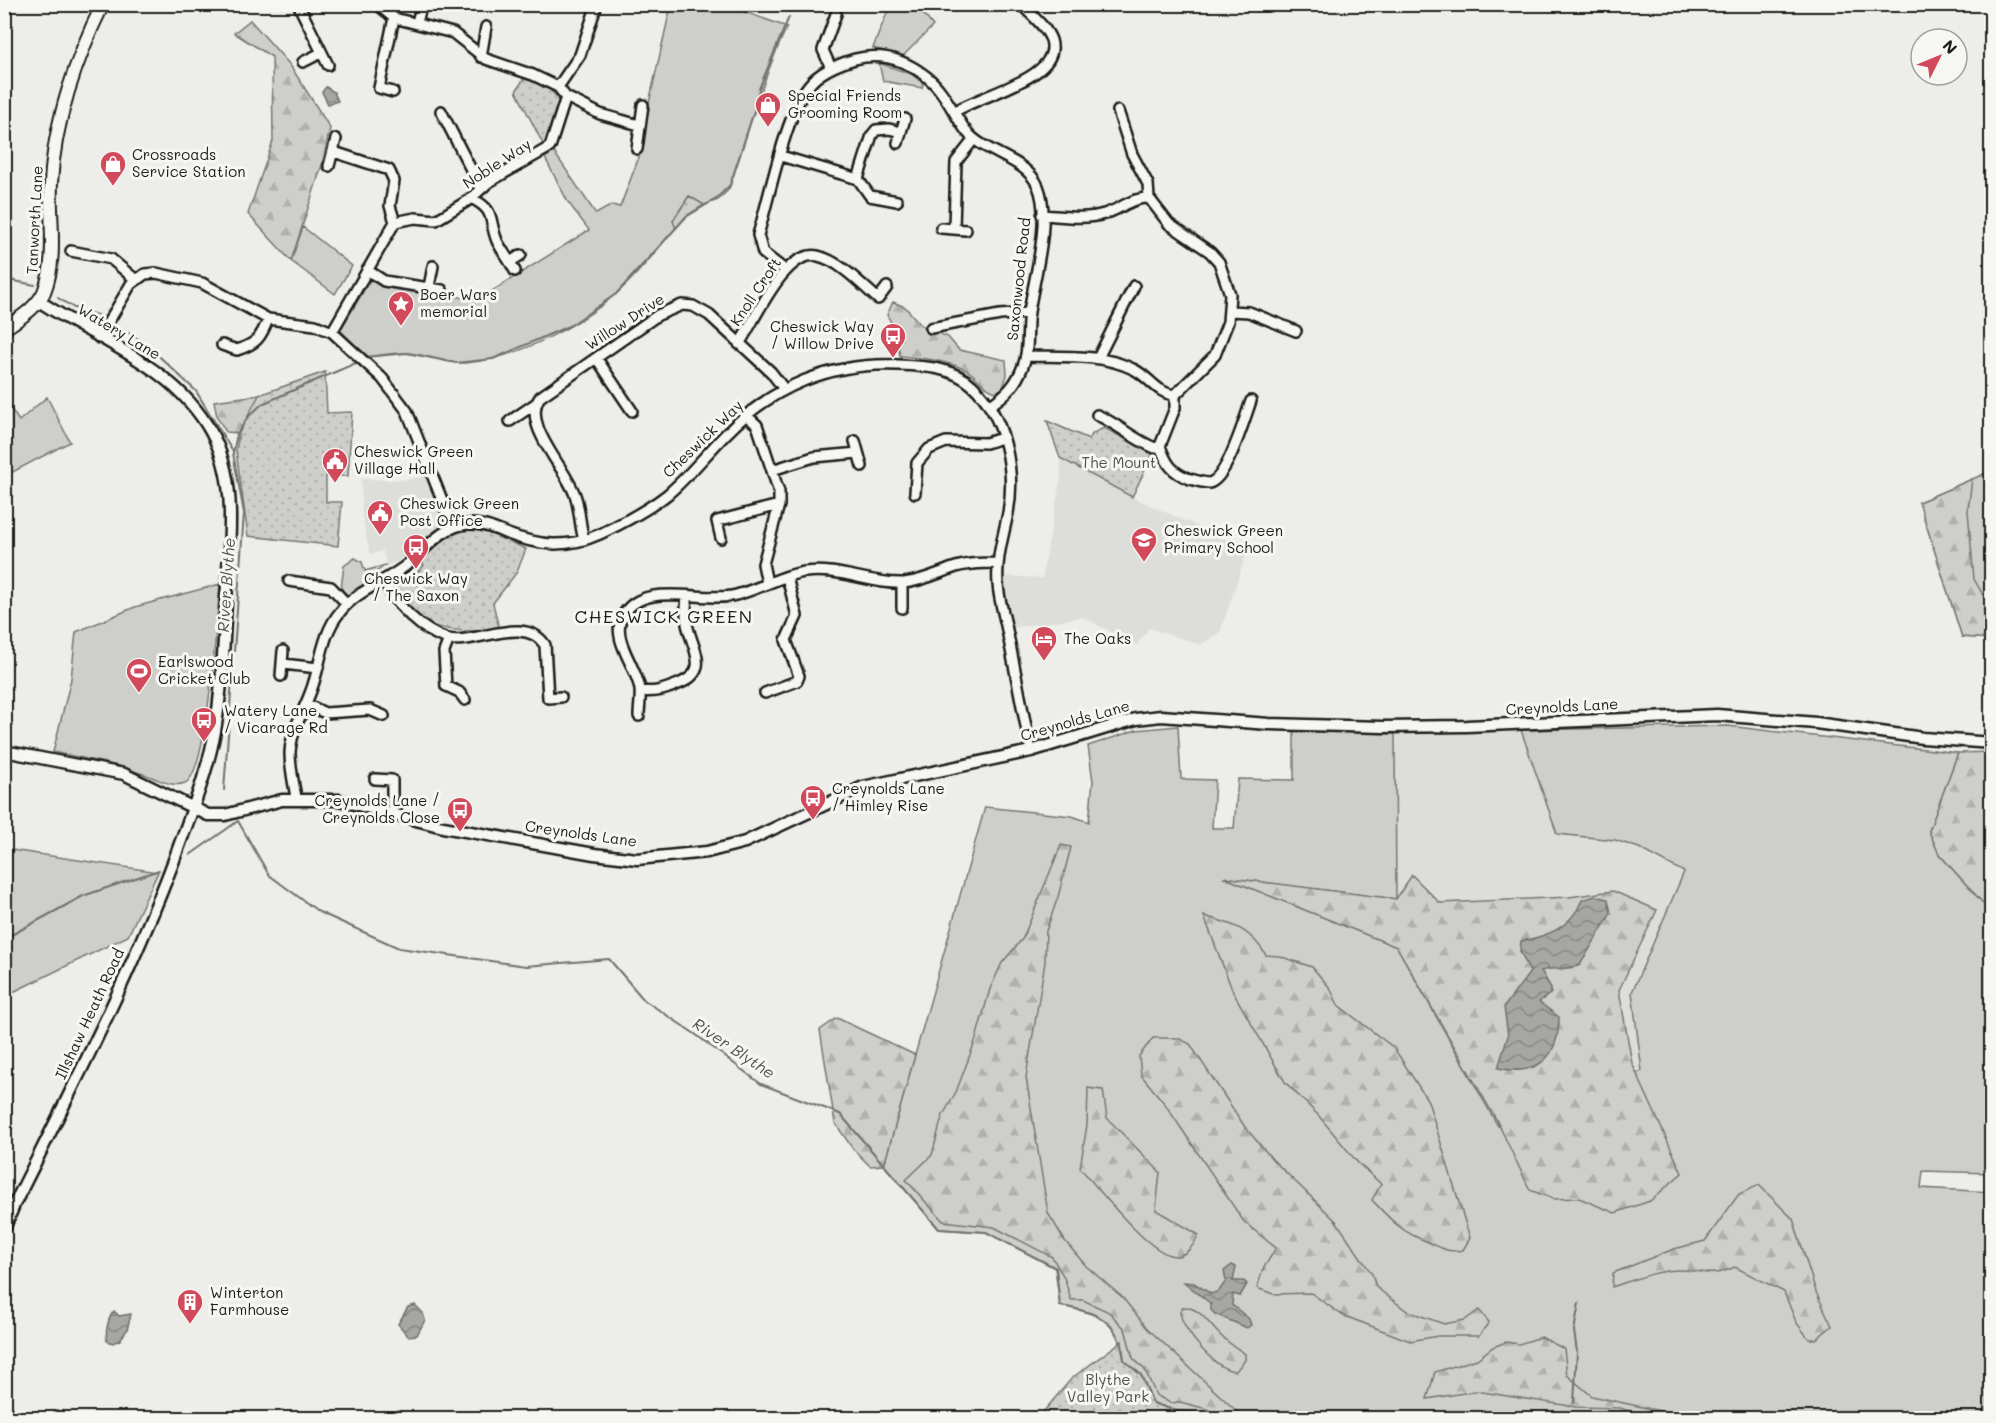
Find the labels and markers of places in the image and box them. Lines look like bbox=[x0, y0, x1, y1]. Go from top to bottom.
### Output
place label: Special Friends Grooming Room bbox=[788, 85, 902, 122]
shop icon: Special Friends Grooming Room bbox=[753, 90, 783, 128]
place label: Crossroads Service Station bbox=[132, 144, 245, 181]
shop icon: Crossroads Service Station bbox=[98, 149, 128, 187]
place label: Boer Wars memorial bbox=[420, 284, 497, 321]
place icon: Boer Wars memorial bbox=[386, 289, 416, 327]
place label: Cheswick Way / Willow Drive bbox=[770, 316, 874, 353]
bus stop icon: Cheswick Way / Willow Drive bbox=[878, 321, 908, 359]
place label: Cheswick Green Village Hall bbox=[354, 441, 473, 478]
public building icon: Cheswick Green Village Hall bbox=[320, 446, 350, 484]
place label: Cheswick Green Post Office bbox=[400, 493, 519, 530]
public building icon: Cheswick Green Post Office bbox=[365, 498, 395, 536]
place label: Cheswick Green Primary School bbox=[1164, 520, 1283, 557]
school or university icon: Cheswick Green Primary School bbox=[1129, 525, 1159, 563]
bus stop icon: Cheswick Way / The Saxon bbox=[401, 532, 431, 570]
place label: Cheswick Way / The Saxon bbox=[364, 568, 468, 605]
hotel icon: The Oaks bbox=[1029, 624, 1059, 662]
place label: The Oaks bbox=[1064, 628, 1131, 648]
place label: Earlswood Cricket Club bbox=[158, 651, 251, 688]
sports icon: Earlswood Cricket Club bbox=[124, 656, 154, 694]
place label: Watery Lane / Vicarage Rd bbox=[224, 700, 328, 737]
bus stop icon: Watery Lane / Vicarage Rd bbox=[189, 705, 219, 743]
place label: Creynolds Lane / Himley Rise bbox=[832, 778, 945, 815]
bus stop icon: Creynolds Lane / Himley Rise bbox=[798, 783, 828, 821]
place label: Creynolds Lane / Creynolds Close bbox=[315, 790, 440, 827]
bus stop icon: Creynolds Lane / Creynolds Close bbox=[445, 795, 475, 833]
place label: Winterton Farmhouse bbox=[210, 1282, 289, 1319]
building icon: Winterton Farmhouse bbox=[175, 1287, 205, 1325]

